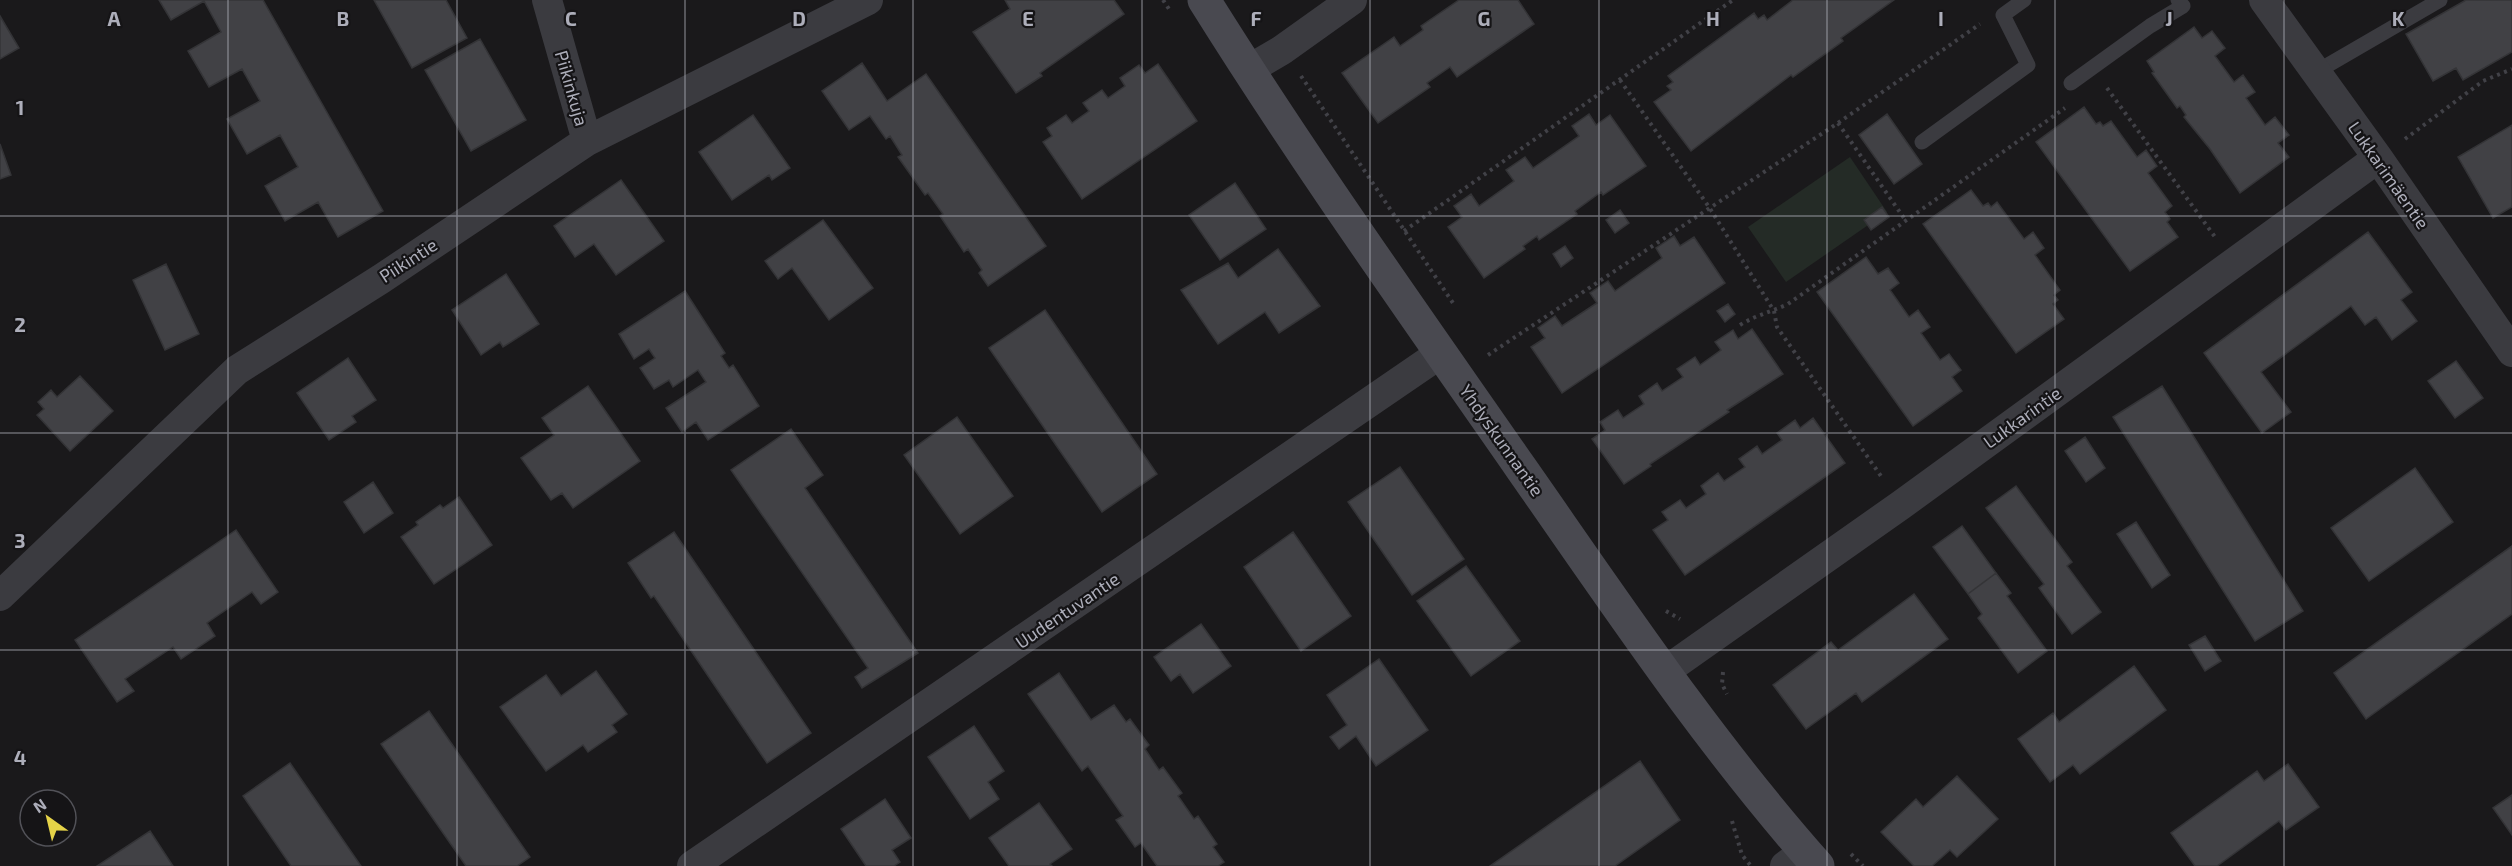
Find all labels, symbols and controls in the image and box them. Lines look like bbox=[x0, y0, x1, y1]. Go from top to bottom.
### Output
text: A bbox=[107, 6, 121, 30]
text: B bbox=[337, 6, 349, 30]
text: C bbox=[565, 6, 577, 30]
text: D bbox=[792, 6, 806, 30]
text: E bbox=[1022, 6, 1034, 30]
text: F bbox=[1250, 6, 1262, 30]
text: G bbox=[1478, 6, 1490, 30]
text: H bbox=[1706, 6, 1720, 30]
text: I bbox=[1938, 6, 1944, 30]
text: J bbox=[2165, 6, 2173, 30]
text: K bbox=[2392, 6, 2405, 30]
street label: Piikinkuja bbox=[551, 48, 593, 128]
text: 1 bbox=[16, 95, 24, 119]
street label: Lukkarimäentie bbox=[2344, 117, 2434, 233]
street label: Piikintie bbox=[375, 233, 441, 287]
text: 2 bbox=[14, 312, 26, 336]
street label: Yhdyskunnantie bbox=[1455, 380, 1549, 500]
street label: Lukkarintie bbox=[1979, 381, 2065, 453]
text: 3 bbox=[14, 528, 26, 552]
street label: Uudentuvantie bbox=[1011, 567, 1123, 653]
text: 4 bbox=[14, 745, 27, 769]
north arrow bbox=[18, 788, 78, 848]
text: N bbox=[29, 794, 49, 816]

